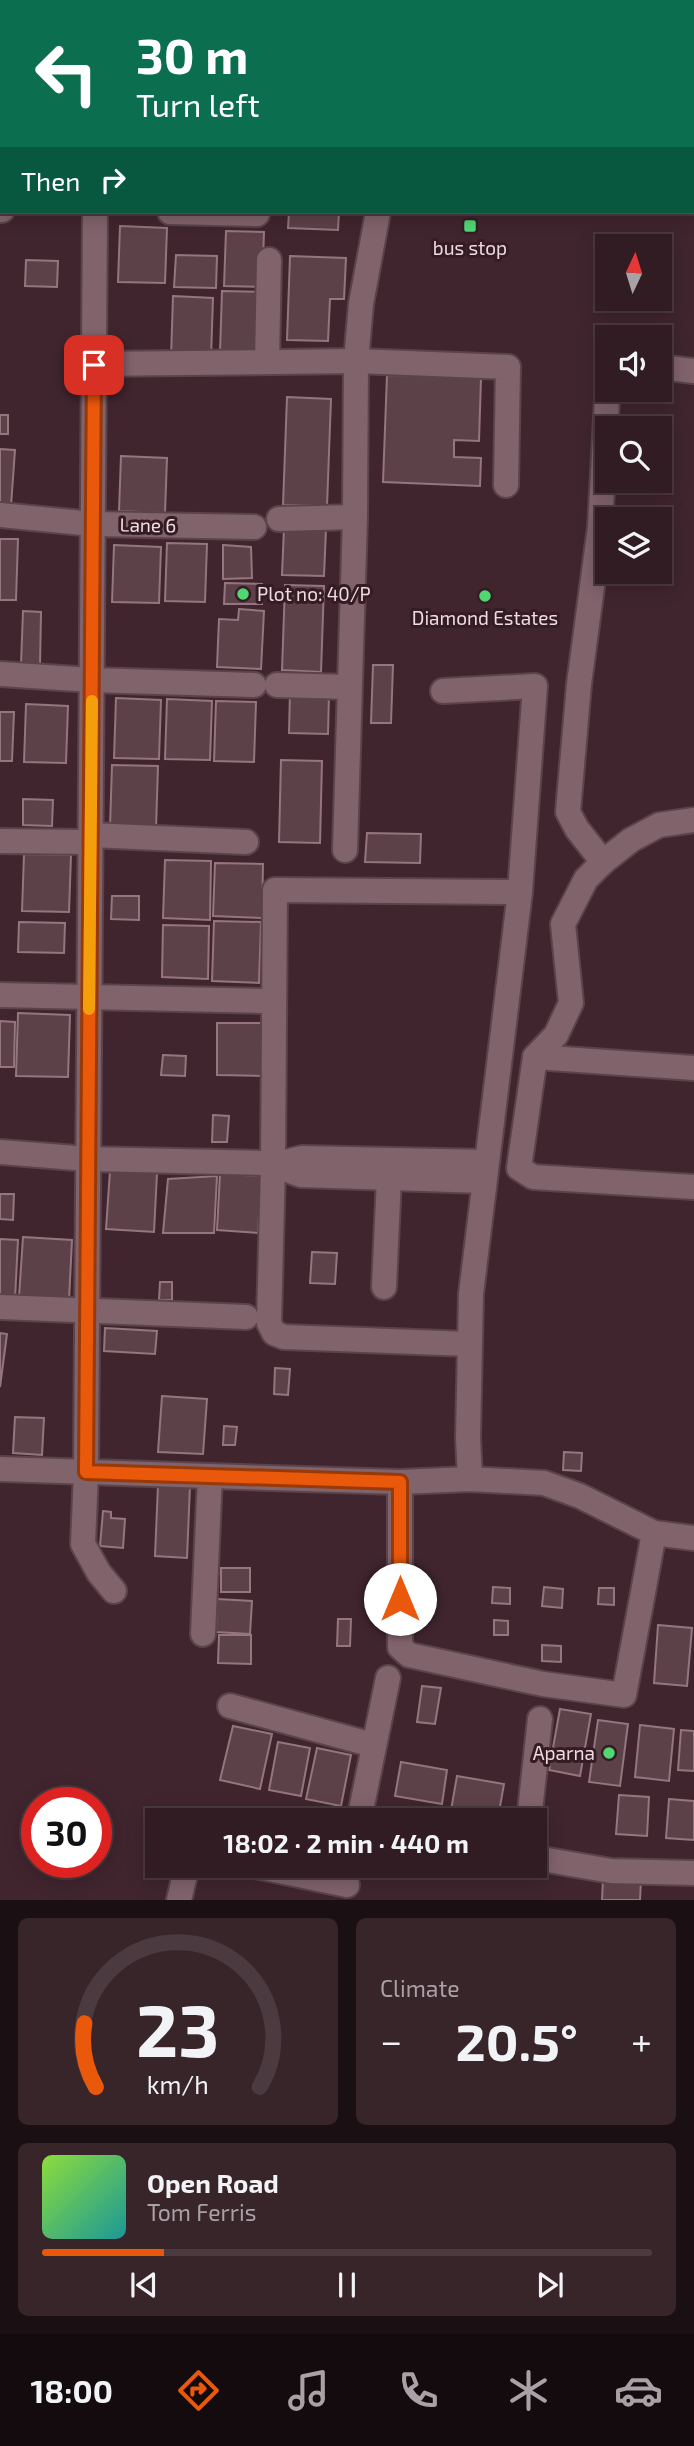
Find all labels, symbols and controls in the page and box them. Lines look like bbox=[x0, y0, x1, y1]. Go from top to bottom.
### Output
text: 30 m bbox=[136, 25, 248, 84]
icon: left bbox=[21, 28, 112, 119]
text: Turn left bbox=[136, 85, 260, 123]
icon: right bbox=[94, 161, 132, 199]
text: Then bbox=[21, 165, 80, 196]
marker: bus stop bbox=[462, 218, 478, 234]
north arrow bbox=[595, 234, 672, 312]
map controls bbox=[595, 234, 672, 584]
place label: bus stop bbox=[433, 236, 507, 259]
button: sound bbox=[595, 325, 672, 402]
pin bbox=[64, 335, 124, 395]
icon: arrive bbox=[75, 346, 113, 384]
button: search bbox=[595, 416, 672, 493]
button: layers bbox=[595, 507, 672, 584]
street label: Lane 6 bbox=[120, 513, 176, 536]
place label: Plot no: 40/P bbox=[257, 582, 371, 605]
marker: Plot no: 40/P bbox=[235, 586, 251, 602]
marker: Diamond Estates bbox=[477, 588, 493, 604]
place label: Diamond Estates bbox=[412, 606, 558, 629]
position arrow bbox=[363, 1562, 437, 1636]
place label: Aparna bbox=[533, 1741, 595, 1764]
marker: Aparna bbox=[601, 1745, 617, 1761]
speed limit sign: 30 bbox=[21, 1787, 112, 1878]
text: 18:02 · 2 min · 440 m bbox=[223, 1827, 469, 1858]
text: Climate bbox=[380, 1974, 460, 2002]
text: 23 bbox=[136, 1985, 220, 2073]
text: 20.5° bbox=[455, 2009, 578, 2071]
text: − bbox=[380, 2017, 402, 2063]
text: + bbox=[631, 2017, 652, 2063]
text: km/h bbox=[147, 2069, 209, 2099]
text: Open Road bbox=[147, 2167, 279, 2198]
text: Tom Ferris bbox=[147, 2198, 256, 2226]
icon: previous bbox=[125, 2266, 163, 2304]
icon: pause bbox=[328, 2266, 366, 2304]
icon: next bbox=[531, 2266, 569, 2304]
icon: directions bbox=[174, 2366, 223, 2415]
icon: music bbox=[284, 2366, 333, 2415]
icon: phone bbox=[394, 2366, 443, 2415]
icon: climate bbox=[504, 2366, 553, 2415]
icon: car bbox=[614, 2366, 663, 2415]
text: 18:00 bbox=[31, 2371, 113, 2409]

